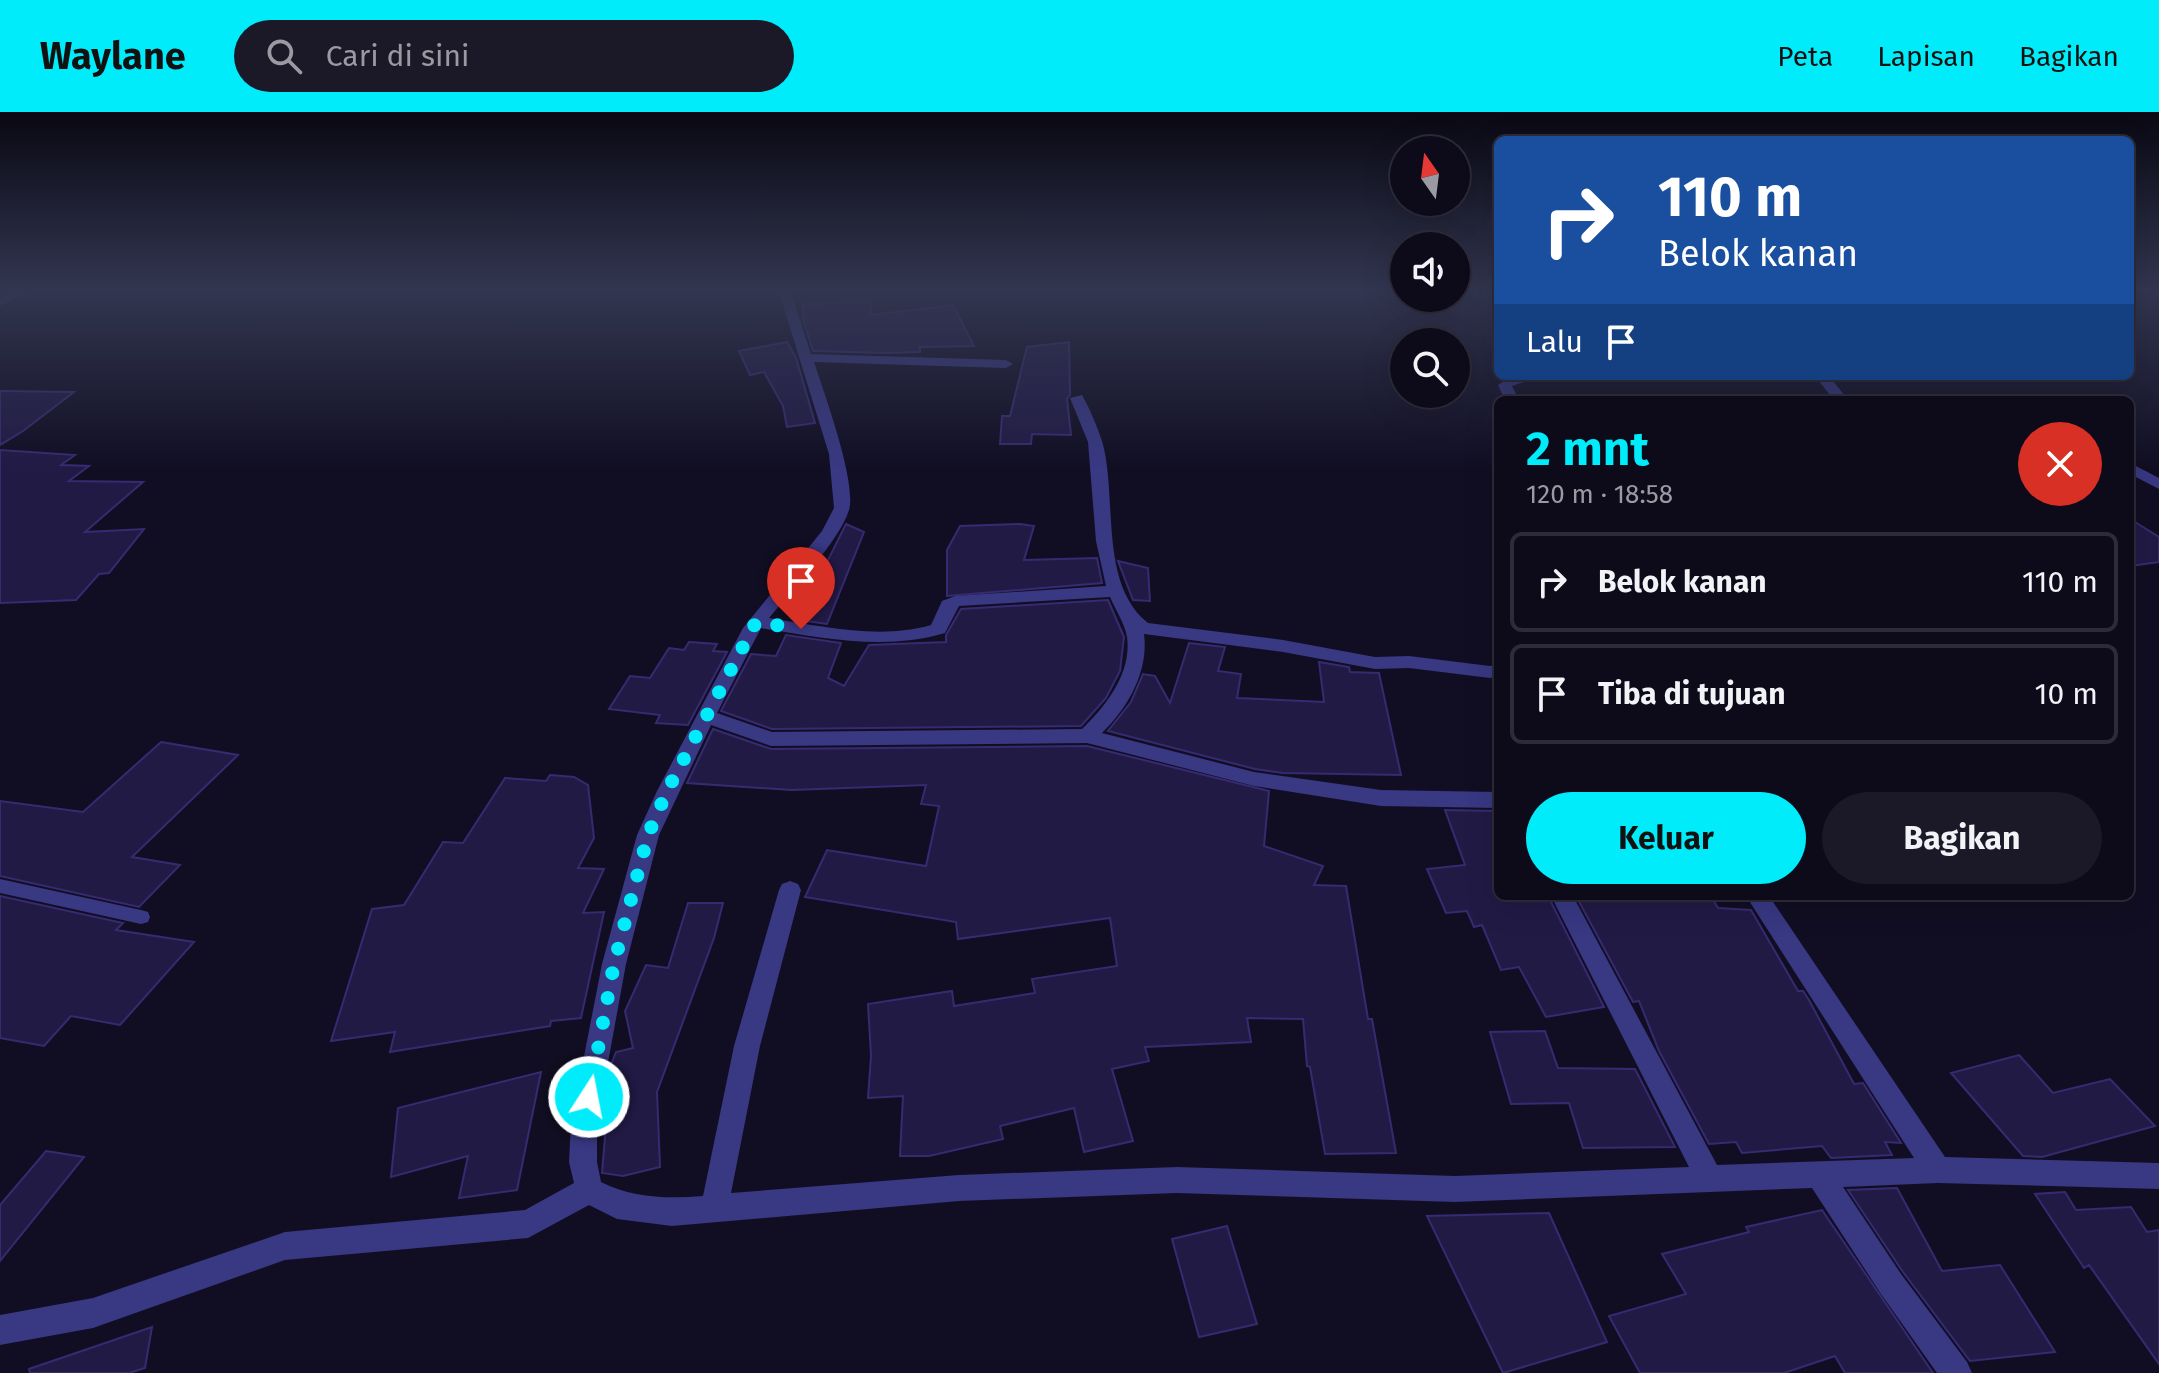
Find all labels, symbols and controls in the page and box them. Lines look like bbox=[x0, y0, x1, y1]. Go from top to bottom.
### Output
search box bbox=[234, 20, 794, 92]
text: Waylane bbox=[40, 33, 186, 79]
icon: search bbox=[262, 34, 306, 78]
text: Cari di sini bbox=[326, 38, 469, 74]
text: Peta bbox=[1777, 40, 1833, 73]
text: Lapisan bbox=[1877, 40, 1975, 73]
text: Bagikan bbox=[2019, 40, 2119, 73]
north arrow bbox=[1390, 136, 1470, 216]
map controls bbox=[1390, 136, 1470, 408]
text: 110 m bbox=[1658, 164, 1802, 231]
icon: right bbox=[1526, 168, 1630, 272]
button: sound bbox=[1390, 232, 1470, 312]
text: Belok kanan bbox=[1658, 232, 1858, 276]
icon: arrive bbox=[1599, 320, 1643, 364]
text: Lalu bbox=[1526, 324, 1583, 360]
button: search bbox=[1390, 328, 1470, 408]
text: 2 mnt bbox=[1526, 420, 1649, 478]
button: close bbox=[2018, 422, 2102, 506]
text: 120 m · 18:58 bbox=[1526, 479, 1673, 510]
pin bbox=[767, 547, 835, 629]
icon: arrive bbox=[779, 559, 823, 603]
icon: right bbox=[1530, 560, 1574, 604]
text: Belok kanan bbox=[1598, 564, 1767, 600]
text: 110 m bbox=[2022, 564, 2098, 600]
icon: arrive bbox=[1530, 672, 1574, 716]
text: Tiba di tujuan bbox=[1598, 676, 1785, 712]
text: 10 m bbox=[2035, 676, 2098, 712]
button: Keluar bbox=[1526, 792, 1806, 884]
button: Bagikan bbox=[1822, 792, 2102, 884]
position arrow bbox=[547, 1055, 631, 1139]

